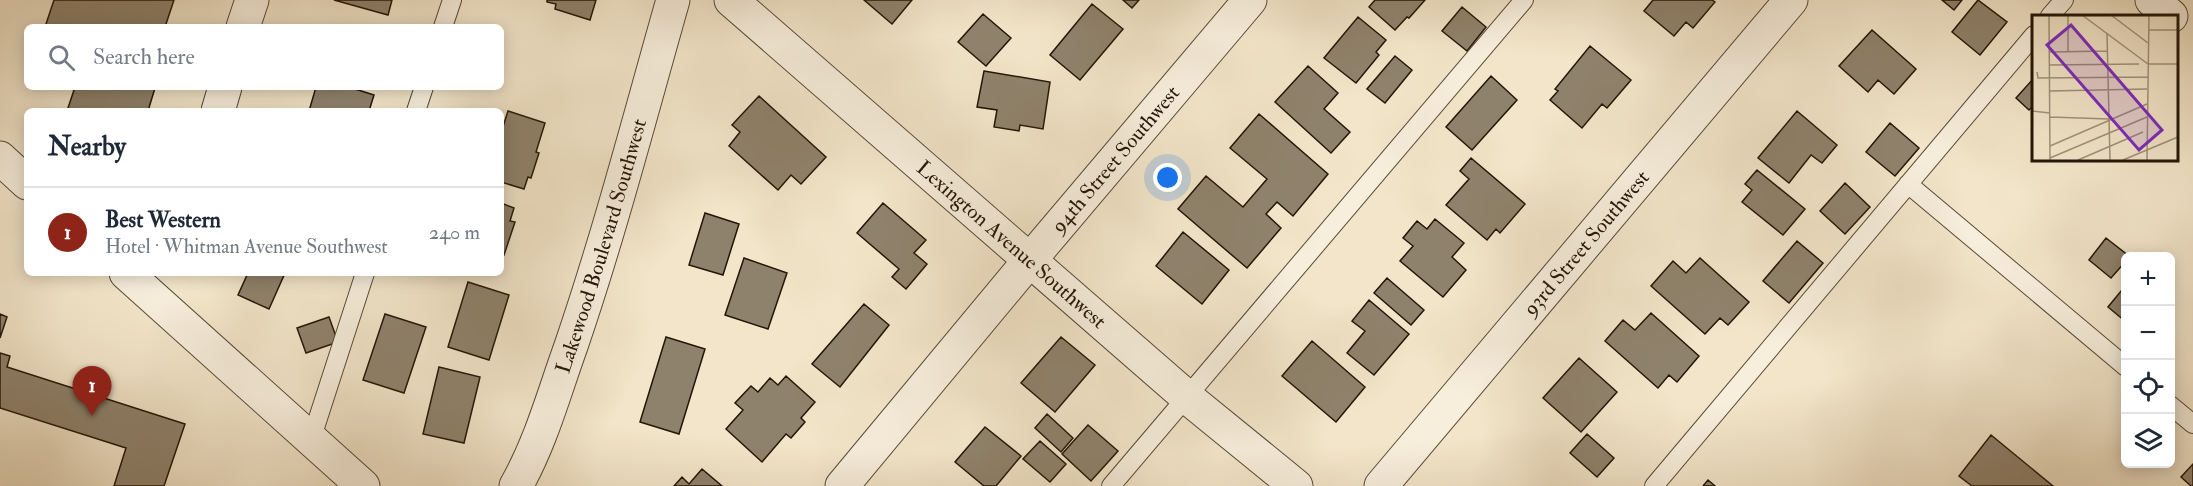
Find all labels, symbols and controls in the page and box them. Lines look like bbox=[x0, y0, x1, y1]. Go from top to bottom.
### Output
inset map bbox=[2032, 15, 2178, 160]
search box bbox=[24, 24, 504, 90]
icon: search bbox=[45, 41, 78, 74]
text: Search here bbox=[93, 43, 195, 71]
street label: 94th Street Southwest bbox=[1044, 80, 1185, 240]
street label: Lakewood Boulevard Southwest bbox=[549, 116, 653, 377]
text: Nearby bbox=[48, 131, 126, 163]
street label: Lexington Avenue Southwest bbox=[911, 154, 1112, 334]
your location bbox=[1153, 163, 1182, 192]
street label: 93rd Street Southwest bbox=[1516, 164, 1655, 323]
text: Best Western bbox=[105, 206, 221, 234]
text: 1 bbox=[64, 220, 71, 245]
text: 240 m bbox=[429, 220, 480, 245]
text: Hotel · Whitman Avenue Southwest bbox=[105, 234, 388, 259]
map controls bbox=[2121, 252, 2175, 468]
button: + bbox=[2121, 252, 2175, 306]
button: − bbox=[2121, 306, 2175, 360]
button: locate bbox=[2121, 360, 2175, 414]
pin: 1 bbox=[72, 366, 112, 416]
button: layers bbox=[2121, 414, 2175, 468]

